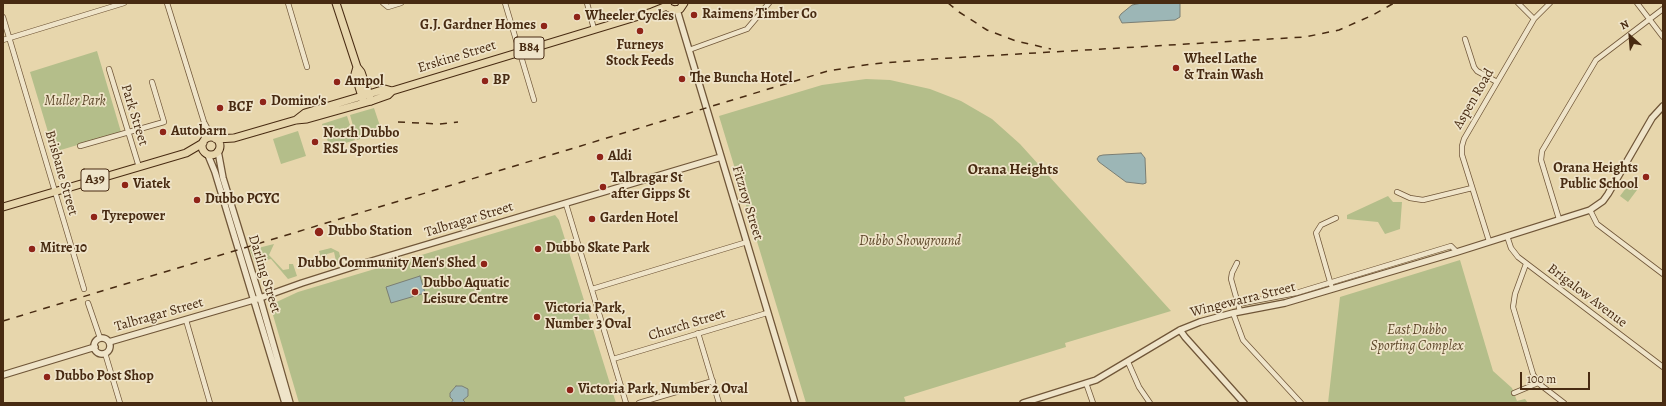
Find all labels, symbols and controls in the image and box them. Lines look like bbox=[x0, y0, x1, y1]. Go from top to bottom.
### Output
place label: Raimens Timber Co bbox=[702, 7, 817, 23]
place label: Wheeler Cycles bbox=[585, 9, 674, 25]
marker: Raimens Timber Co bbox=[689, 10, 699, 20]
marker: Wheeler Cycles bbox=[572, 12, 582, 22]
north arrow bbox=[1610, 16, 1650, 56]
text: N bbox=[1618, 16, 1631, 33]
place label: G.J. Gardner Homes bbox=[420, 18, 536, 34]
marker: G.J. Gardner Homes bbox=[539, 21, 549, 31]
marker: Furneys Stock Feeds bbox=[635, 26, 645, 36]
street label: Erskine Street bbox=[416, 37, 498, 77]
road number: B84 bbox=[514, 37, 544, 59]
place label: Furneys Stock Feeds bbox=[606, 38, 674, 70]
place label: Wheel Lathe & Train Wash bbox=[1184, 52, 1264, 84]
marker: Wheel Lathe & Train Wash bbox=[1171, 63, 1181, 73]
street label: Aspen Road bbox=[1450, 66, 1498, 132]
place label: The Buncha Hotel bbox=[690, 71, 792, 87]
place label: BP bbox=[493, 73, 510, 89]
place label: Ampol bbox=[345, 74, 384, 90]
marker: The Buncha Hotel bbox=[677, 74, 687, 84]
marker: BP bbox=[480, 76, 490, 86]
marker: Ampol bbox=[332, 77, 342, 87]
street label: Park Street bbox=[117, 82, 151, 148]
park label: Muller Park bbox=[44, 94, 106, 110]
place label: Domino's bbox=[271, 94, 326, 110]
marker: Domino's bbox=[258, 97, 268, 107]
place label: BCF bbox=[228, 100, 253, 116]
marker: BCF bbox=[215, 103, 225, 113]
place label: Autobarn bbox=[171, 124, 227, 140]
place label: North Dubbo RSL Sporties bbox=[323, 126, 400, 158]
marker: Autobarn bbox=[158, 127, 168, 137]
street label: Brisbane Street bbox=[41, 128, 81, 218]
marker: North Dubbo RSL Sporties bbox=[310, 137, 320, 147]
place label: Aldi bbox=[608, 149, 632, 165]
marker: Aldi bbox=[595, 152, 605, 162]
district label: Orana Heights bbox=[968, 161, 1058, 179]
place label: Orana Heights Public School bbox=[1553, 161, 1638, 194]
street label: Fitzroy Street bbox=[728, 164, 766, 242]
road number: A39 bbox=[81, 169, 109, 191]
place label: Talbragar St after Gipps St bbox=[611, 171, 690, 204]
marker: Orana Heights Public School bbox=[1641, 172, 1651, 182]
place label: Viatek bbox=[133, 177, 170, 193]
marker: Viatek bbox=[120, 180, 130, 190]
marker: Talbragar St after Gipps St bbox=[598, 182, 608, 192]
place label: Dubbo PCYC bbox=[205, 192, 280, 208]
marker: Dubbo PCYC bbox=[192, 195, 202, 205]
street label: Talbragar Street bbox=[423, 199, 515, 241]
place label: Tyrepower bbox=[102, 209, 165, 225]
place label: Garden Hotel bbox=[600, 211, 678, 227]
marker: Tyrepower bbox=[89, 212, 99, 222]
marker: Garden Hotel bbox=[587, 214, 597, 224]
place label: Dubbo Station bbox=[328, 224, 412, 240]
marker: Dubbo Station bbox=[313, 226, 325, 238]
street label: Darling Street bbox=[244, 233, 284, 315]
park label: Dubbo Showground bbox=[859, 234, 961, 250]
place label: Mitre 10 bbox=[40, 241, 87, 257]
place label: Dubbo Skate Park bbox=[546, 241, 650, 257]
marker: Mitre 10 bbox=[27, 244, 37, 254]
marker: Dubbo Skate Park bbox=[533, 244, 543, 254]
place label: Dubbo Community Men's Shed bbox=[298, 256, 476, 272]
marker: Dubbo Community Men's Shed bbox=[479, 259, 489, 269]
street label: Brigalow Avenue bbox=[1544, 261, 1630, 331]
place label: Dubbo Aquatic Leisure Centre bbox=[423, 276, 509, 308]
street label: Wingewarra Street bbox=[1189, 279, 1297, 321]
marker: Dubbo Aquatic Leisure Centre bbox=[410, 287, 420, 297]
street label: Talbragar Street bbox=[113, 294, 205, 336]
place label: Victoria Park, Number 3 Oval bbox=[545, 301, 631, 334]
street label: Church Street bbox=[646, 305, 728, 345]
marker: Victoria Park, Number 3 Oval bbox=[532, 312, 542, 322]
park label: East Dubbo Sporting Complex bbox=[1371, 323, 1463, 356]
scale bar bbox=[1522, 364, 1592, 390]
place label: Dubbo Post Shop bbox=[55, 369, 154, 385]
text: 100 m bbox=[1527, 371, 1556, 387]
marker: Dubbo Post Shop bbox=[42, 372, 52, 382]
place label: Victoria Park, Number 2 Oval bbox=[578, 382, 748, 398]
marker: Victoria Park, Number 2 Oval bbox=[565, 385, 575, 395]

